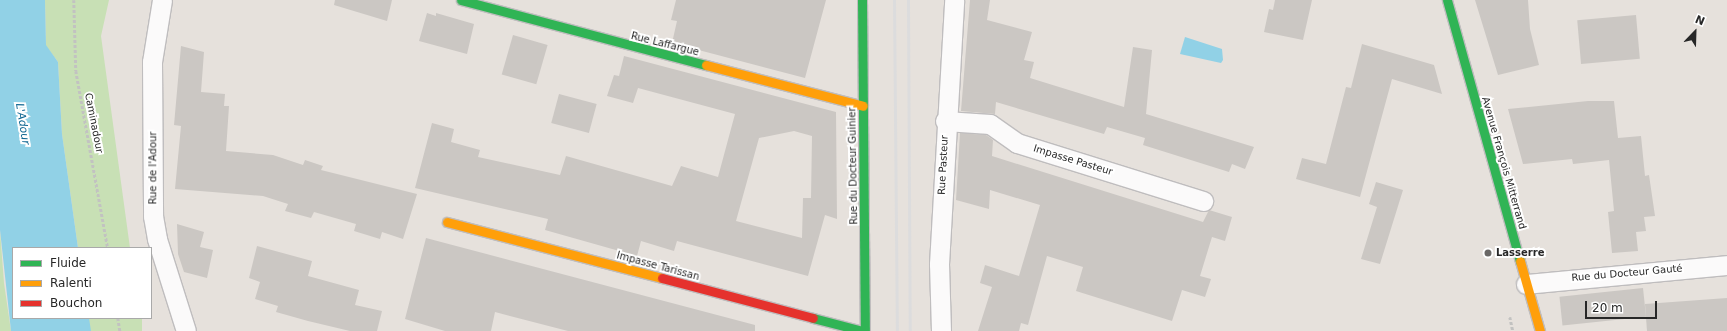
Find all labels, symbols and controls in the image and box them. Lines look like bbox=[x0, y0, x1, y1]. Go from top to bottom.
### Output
north arrow bbox=[1675, 12, 1715, 52]
text: N bbox=[1693, 13, 1707, 28]
street label: Rue Laffargue bbox=[630, 30, 700, 58]
street label: Caminadour bbox=[82, 92, 106, 154]
street label: Avenue François Mitterrand bbox=[1479, 96, 1529, 230]
water label: L'Adour bbox=[12, 102, 32, 146]
street label: Rue du Docteur Guinier bbox=[846, 107, 860, 225]
street label: Rue de l'Adour bbox=[147, 132, 159, 204]
street label: Rue Pasteur bbox=[935, 135, 951, 195]
street label: Impasse Pasteur bbox=[1032, 142, 1114, 178]
legend bbox=[12, 247, 152, 319]
place label: Lasserre bbox=[1496, 247, 1544, 259]
marker: Lasserre bbox=[1483, 248, 1493, 258]
street label: Impasse Tarissan bbox=[615, 249, 701, 283]
text: Fluide bbox=[50, 256, 86, 270]
street label: Rue du Docteur Gauté bbox=[1571, 262, 1683, 284]
text: Ralenti bbox=[50, 276, 92, 290]
scale bar bbox=[1587, 293, 1659, 319]
text: Bouchon bbox=[50, 296, 102, 310]
text: 20 m bbox=[1592, 301, 1623, 315]

